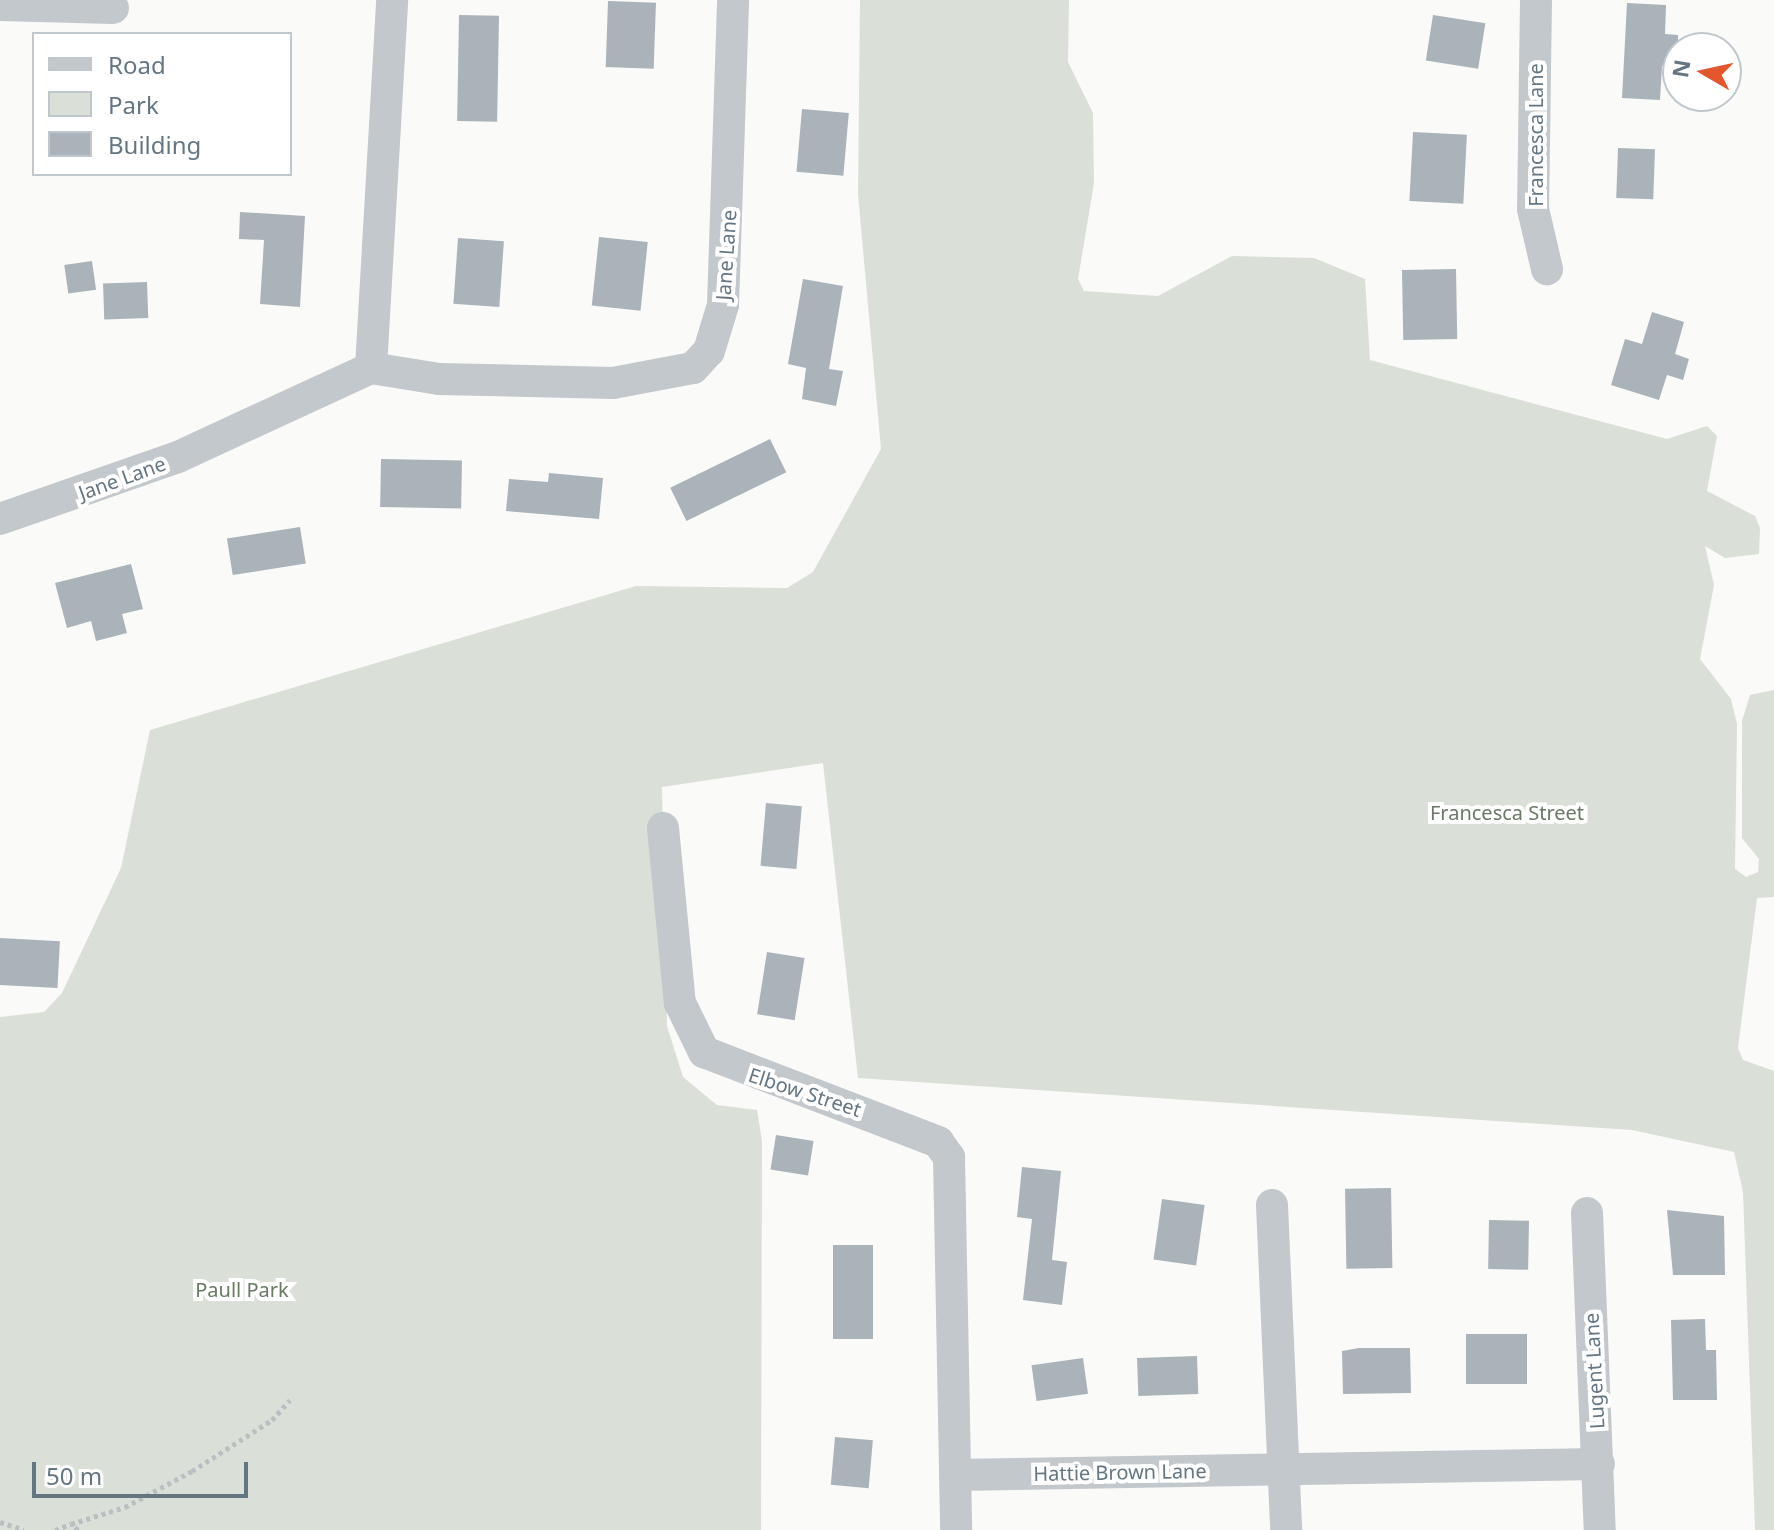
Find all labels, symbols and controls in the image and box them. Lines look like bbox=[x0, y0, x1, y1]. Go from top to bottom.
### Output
legend bbox=[32, 32, 292, 176]
north arrow bbox=[1662, 32, 1742, 112]
text: Road bbox=[108, 48, 166, 81]
text: N bbox=[1664, 57, 1696, 80]
street label: Francesca Lane bbox=[1523, 63, 1547, 207]
text: Park bbox=[108, 88, 159, 121]
text: Building bbox=[108, 128, 201, 161]
street label: Jane Lane bbox=[711, 209, 741, 301]
street label: Jane Lane bbox=[75, 451, 169, 505]
park label: Francesca Street bbox=[1430, 800, 1584, 824]
street label: Elbow Street bbox=[746, 1063, 864, 1121]
park label: Paull Park bbox=[195, 1277, 289, 1301]
street label: Lugent Lane bbox=[1579, 1312, 1609, 1430]
scale bar bbox=[36, 1446, 252, 1496]
street label: Hattie Brown Lane bbox=[1033, 1458, 1207, 1486]
text: 50 m bbox=[46, 1459, 102, 1492]

